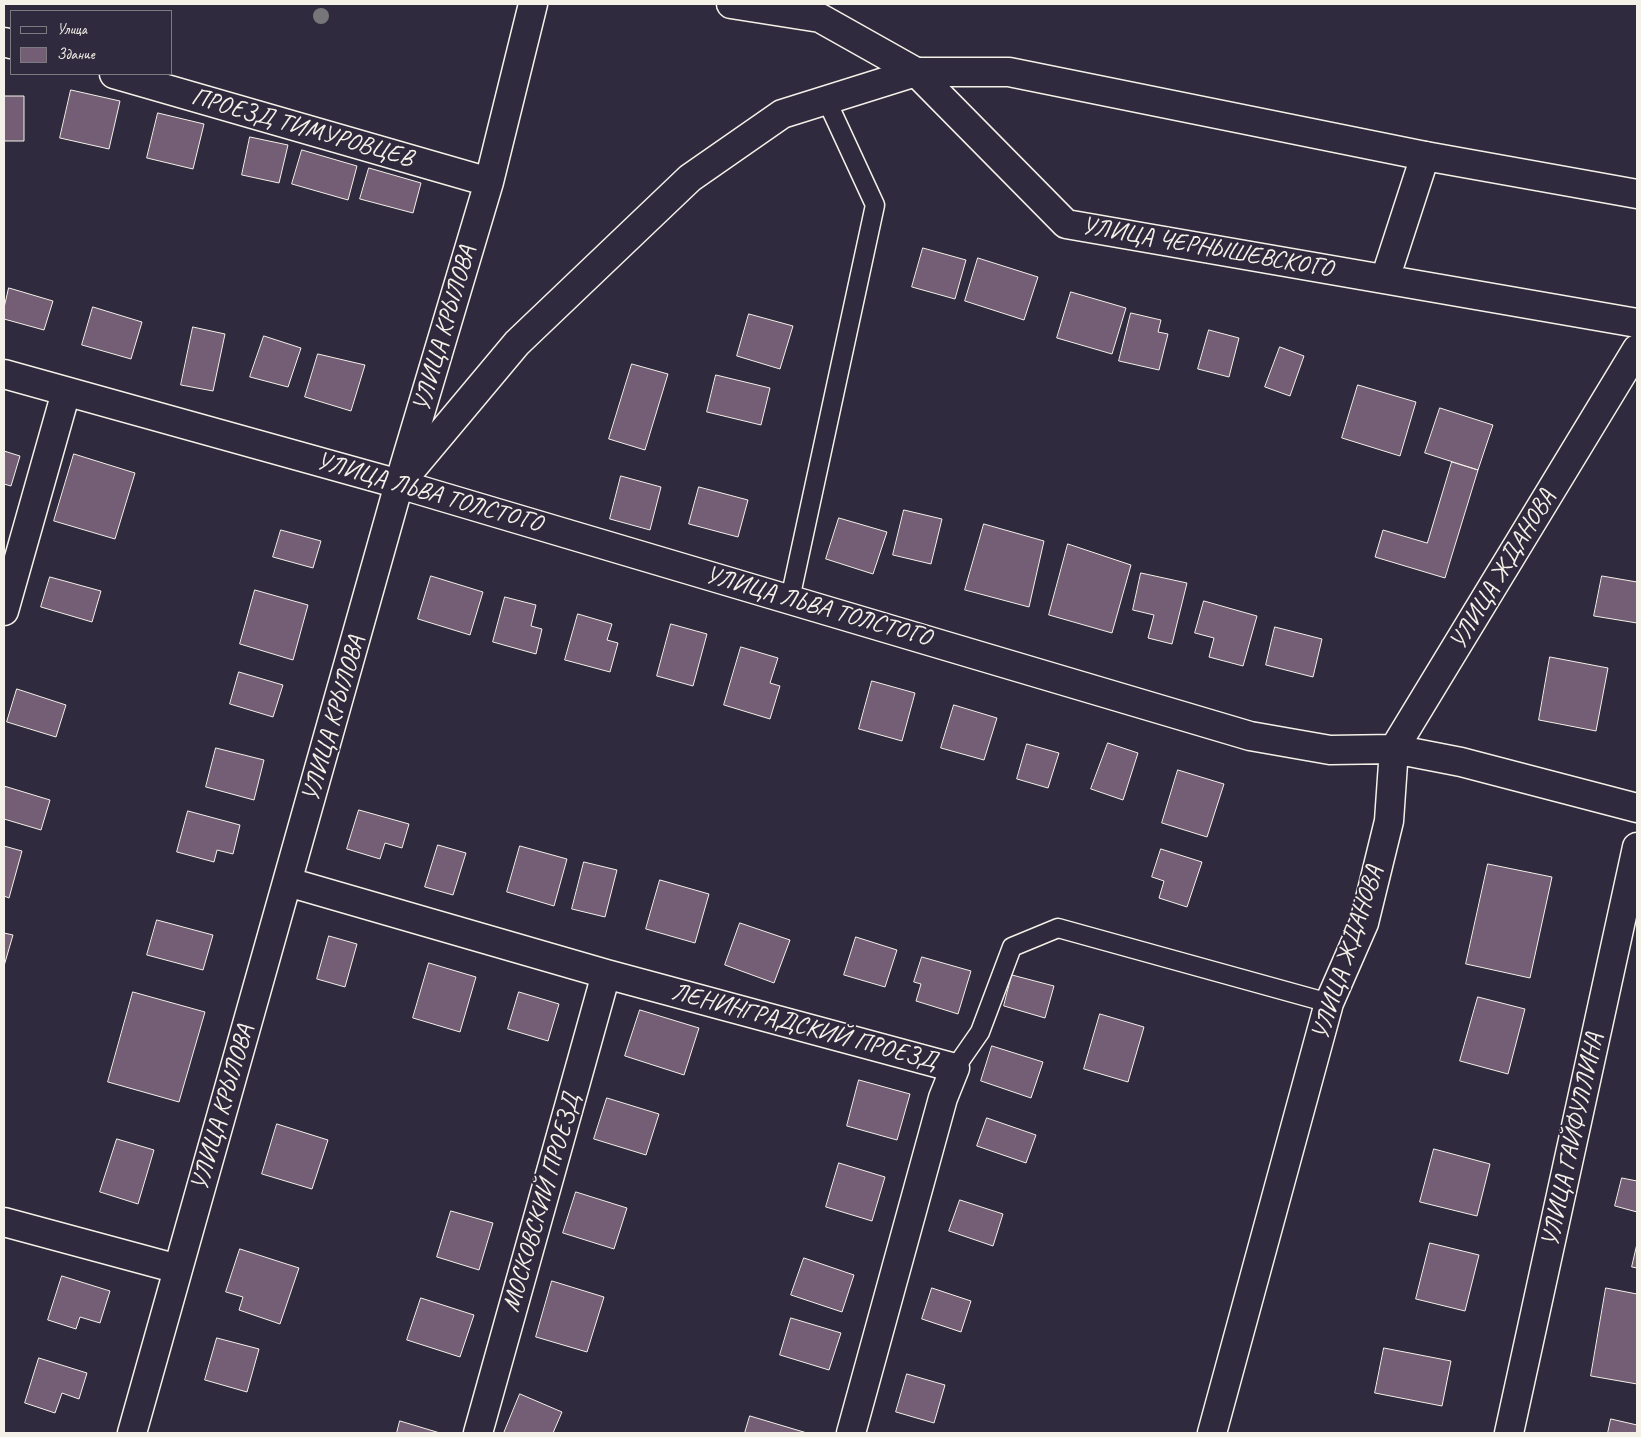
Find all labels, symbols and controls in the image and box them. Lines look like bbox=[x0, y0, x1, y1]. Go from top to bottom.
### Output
legend bbox=[10, 10, 172, 75]
text: Улица bbox=[57, 20, 87, 39]
text: Здание bbox=[57, 45, 95, 64]
street label: ПРОЕЗД ТИМУРОВЦЕВ bbox=[188, 82, 416, 174]
street label: УЛИЦА ЧЕРНЫШЕВСКОГО bbox=[1079, 211, 1335, 285]
street label: УЛИЦА КРЫЛОВА bbox=[407, 243, 483, 415]
street label: УЛИЦА ЛЬВА ТОЛСТОГО bbox=[313, 446, 545, 540]
street label: УЛИЦА ЖДАНОВА bbox=[1443, 485, 1563, 655]
street label: УЛИЦА ЛЬВА ТОЛСТОГО bbox=[702, 560, 934, 654]
street label: УЛИЦА КРЫЛОВА bbox=[296, 633, 372, 805]
street label: УЛИЦА ЖДАНОВА bbox=[1306, 862, 1390, 1044]
street label: ЛЕНИНГРАДСКИЙ ПРОЕЗД bbox=[668, 977, 940, 1077]
street label: УЛИЦА КРЫЛОВА bbox=[185, 1022, 261, 1194]
street label: УЛИЦА ГАЙФУЛЛИНА bbox=[1536, 1030, 1610, 1250]
street label: МОСКОВСКИЙ ПРОЕЗД bbox=[497, 1091, 587, 1315]

